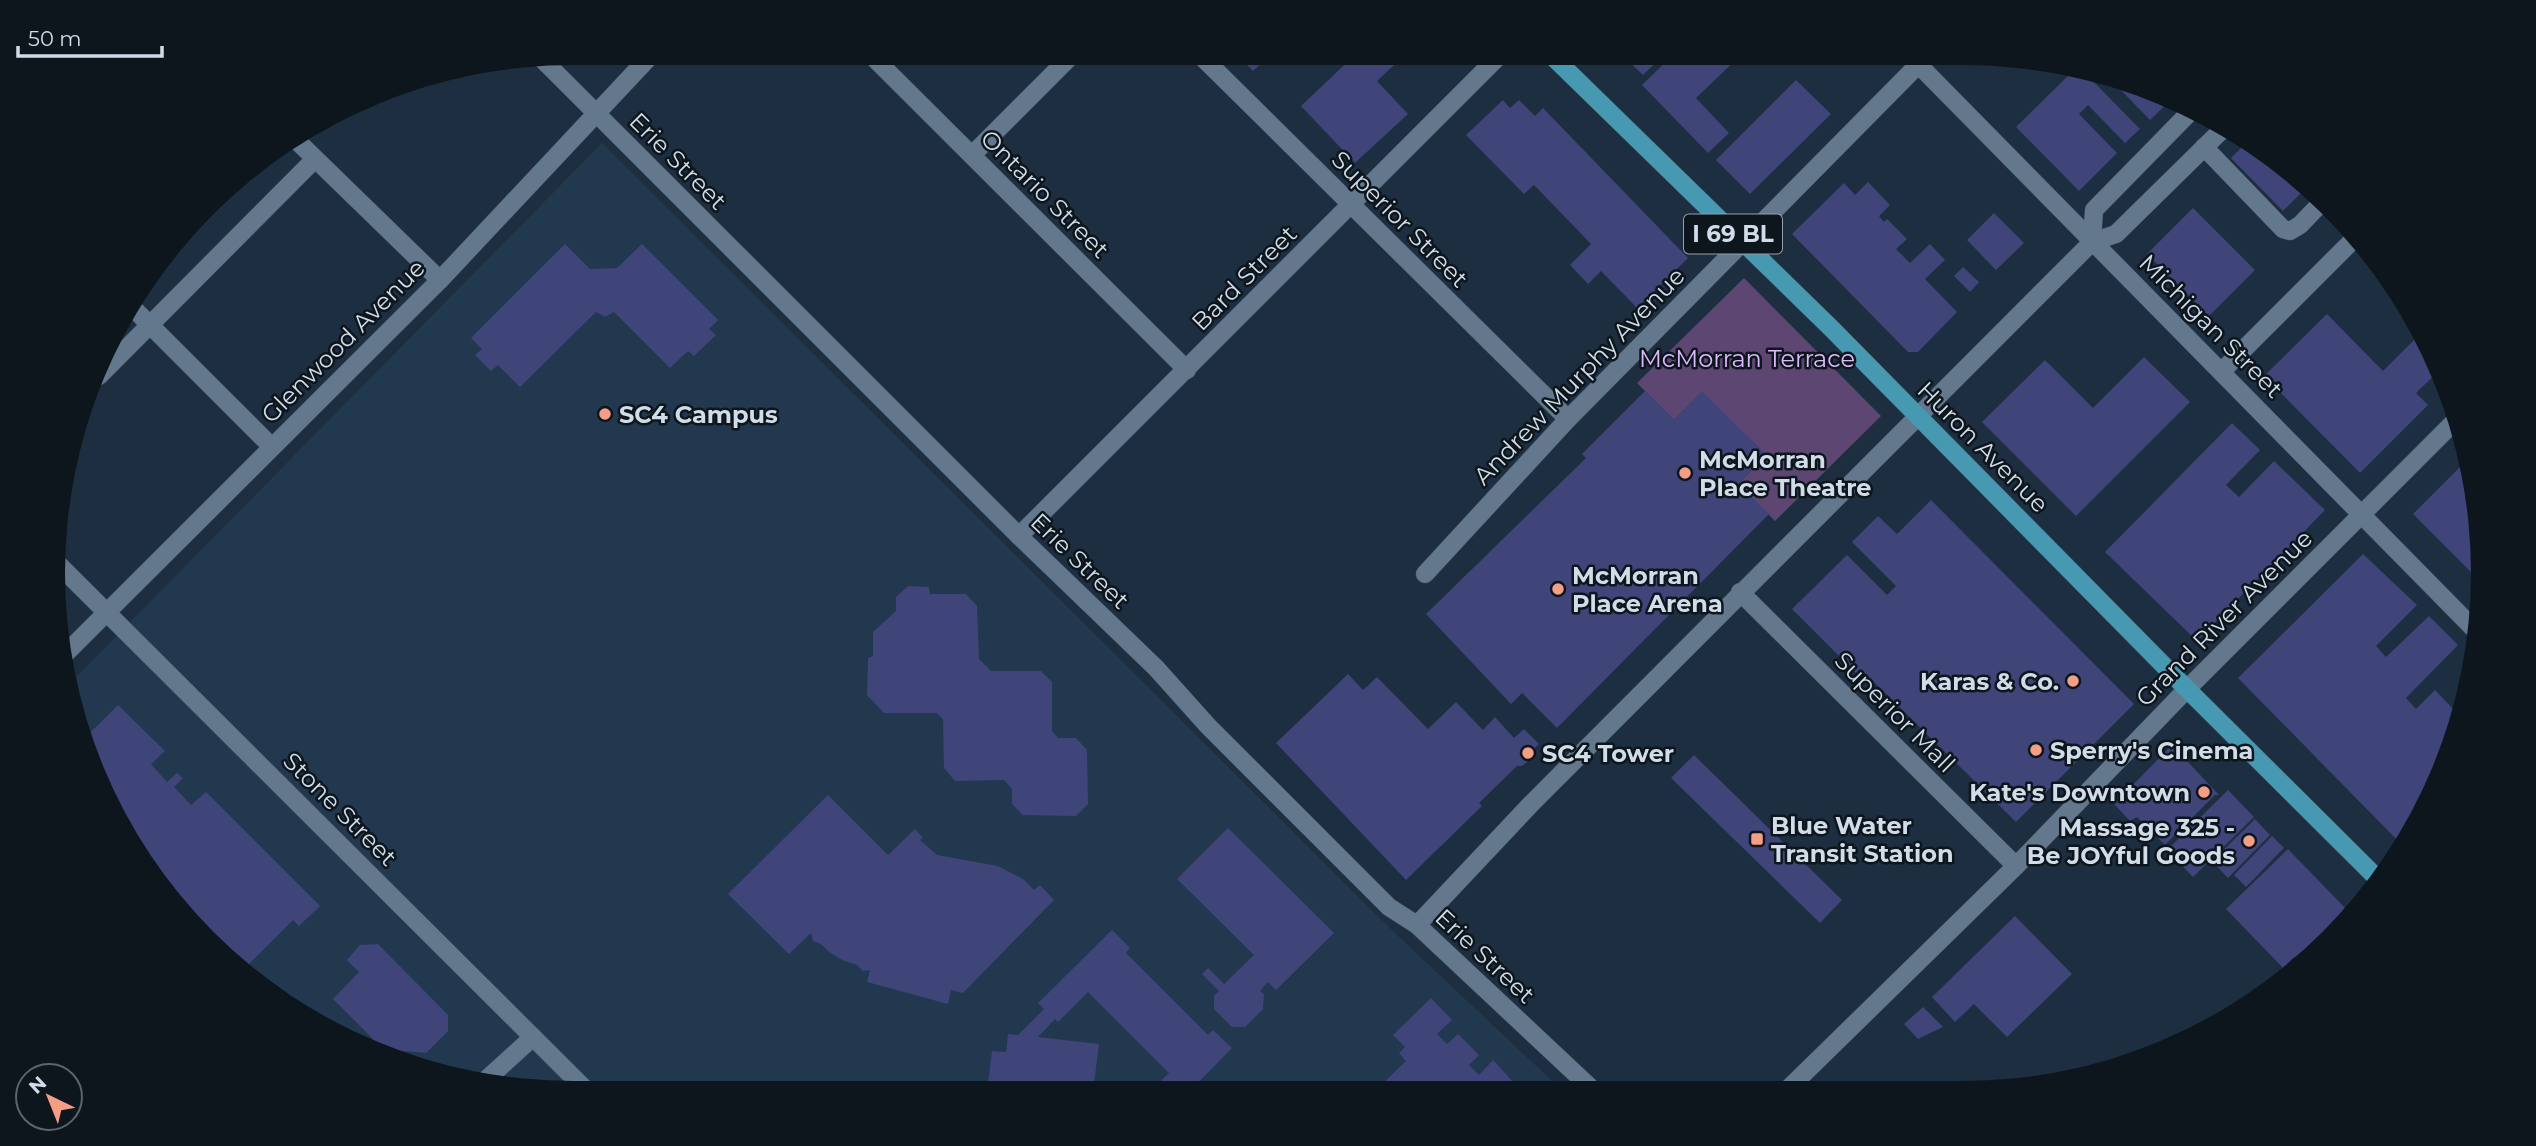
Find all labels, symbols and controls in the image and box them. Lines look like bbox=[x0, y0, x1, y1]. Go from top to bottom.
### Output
scale bar bbox=[18, 14, 161, 58]
text: 50 m bbox=[28, 26, 82, 51]
street label: Erie Street bbox=[623, 106, 733, 216]
street label: Ontario Street bbox=[975, 124, 1115, 264]
street label: Superior Street bbox=[1326, 145, 1474, 293]
road number: I 69 BL bbox=[1684, 215, 1782, 254]
street label: Bard Street bbox=[1185, 219, 1303, 337]
street label: Michigan Street bbox=[2133, 248, 2289, 404]
street label: Glenwood Avenue bbox=[255, 253, 431, 429]
street label: Andrew Murphy Avenue bbox=[1467, 261, 1691, 491]
park label: McMorran Terrace bbox=[1639, 344, 1855, 373]
street label: Huron Avenue bbox=[1912, 376, 2054, 518]
place label: SC4 Campus bbox=[619, 400, 778, 429]
marker: SC4 Campus bbox=[597, 406, 613, 422]
place label: McMorran Place Theatre bbox=[1699, 445, 1871, 502]
marker: McMorran Place Theatre bbox=[1677, 465, 1693, 481]
street label: Erie Street bbox=[1025, 507, 1135, 615]
street label: Grand River Avenue bbox=[2130, 524, 2318, 712]
place label: McMorran Place Arena bbox=[1572, 561, 1723, 618]
marker: McMorran Place Arena bbox=[1550, 581, 1566, 597]
street label: Superior Mall bbox=[1829, 646, 1961, 778]
place label: Karas & Co. bbox=[1920, 667, 2059, 696]
marker: Karas & Co. bbox=[2065, 673, 2081, 689]
place label: Sperry's Cinema bbox=[2050, 736, 2253, 765]
place label: SC4 Tower bbox=[1542, 739, 1674, 768]
marker: Sperry's Cinema bbox=[2028, 742, 2044, 758]
marker: SC4 Tower bbox=[1520, 745, 1536, 761]
street label: Stone Street bbox=[277, 746, 403, 872]
place label: Kate's Downtown bbox=[1969, 778, 2190, 807]
marker: Kate's Downtown bbox=[2196, 784, 2212, 800]
place label: Blue Water Transit Station bbox=[1771, 811, 1954, 868]
place label: Massage 325 - Be JOYful Goods bbox=[2027, 813, 2235, 870]
marker: Blue Water Transit Station bbox=[1749, 831, 1765, 847]
marker: Massage 325 - Be JOYful Goods bbox=[2241, 833, 2257, 849]
street label: Erie Street bbox=[1429, 903, 1541, 1010]
north arrow bbox=[14, 1062, 84, 1132]
text: N bbox=[24, 1071, 51, 1099]

